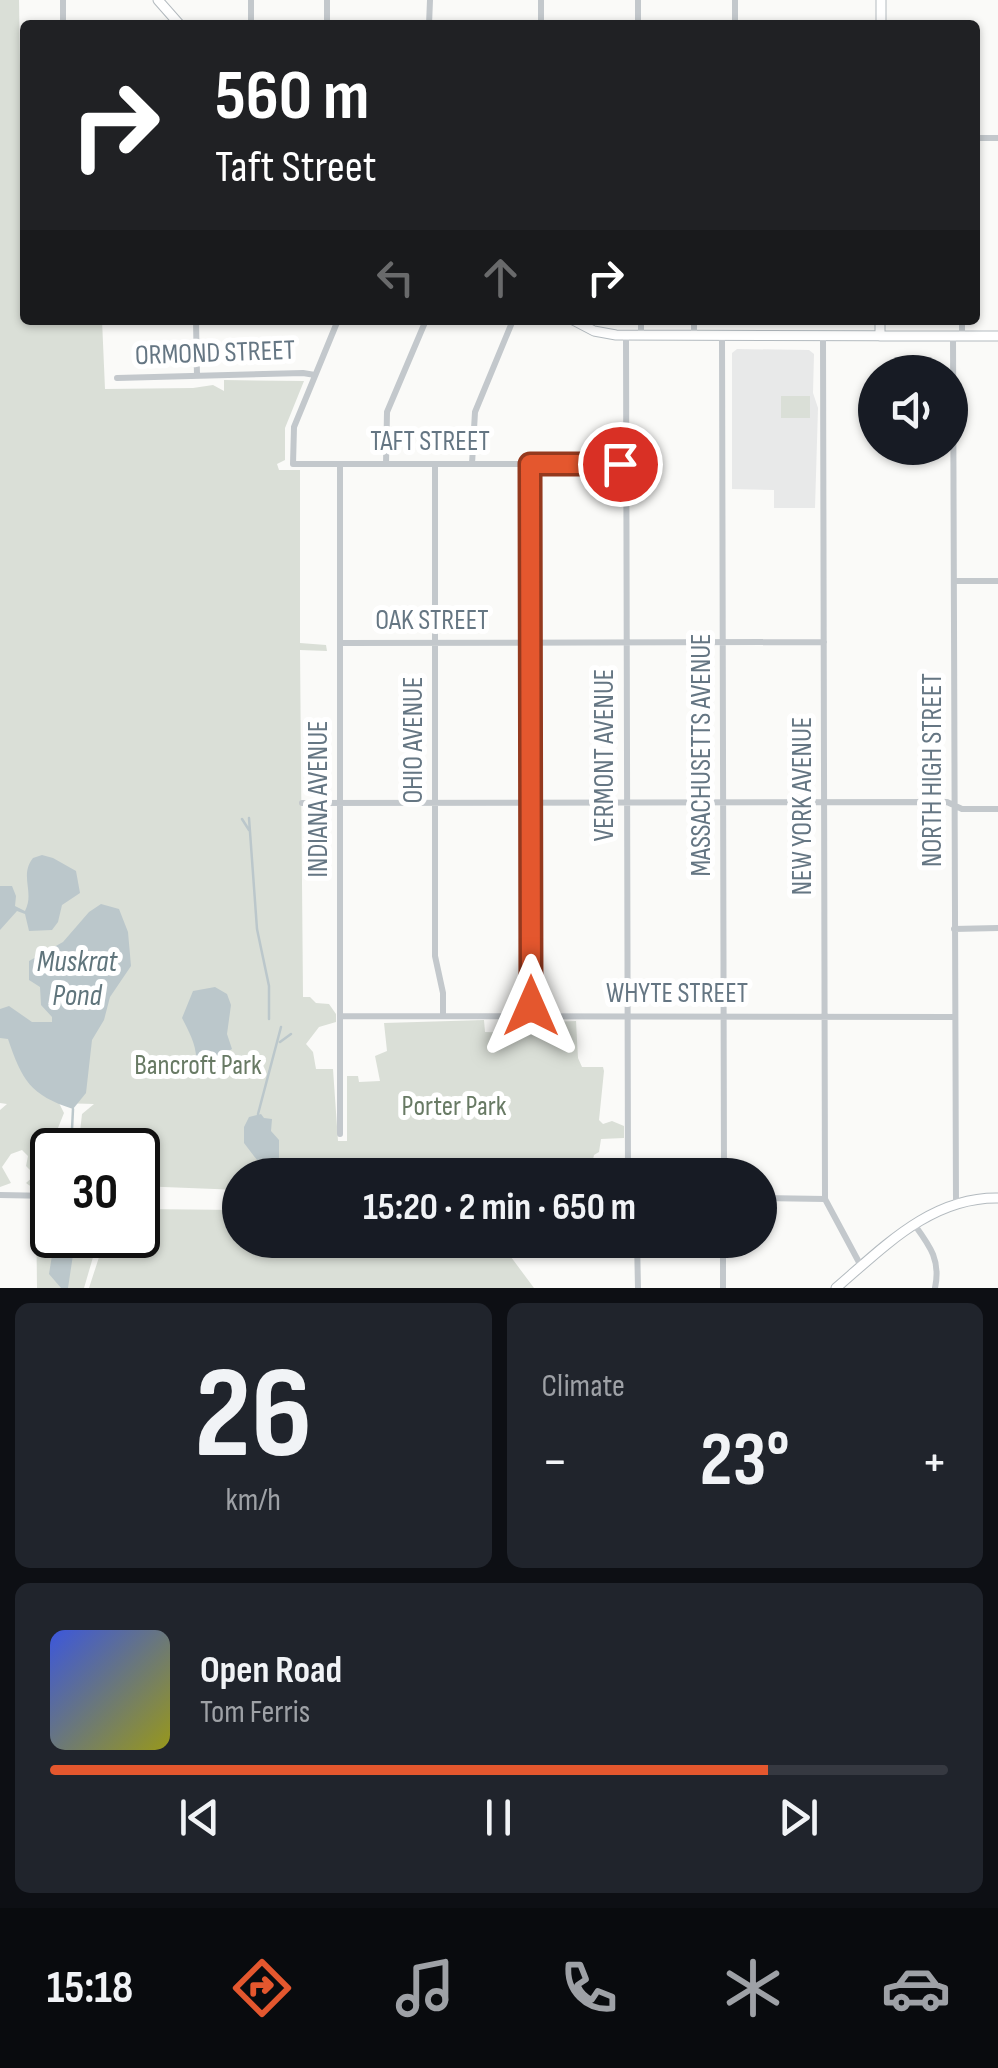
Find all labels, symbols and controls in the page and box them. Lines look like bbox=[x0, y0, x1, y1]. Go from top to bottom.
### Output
text: 560 m bbox=[215, 55, 369, 139]
icon: right bbox=[50, 60, 180, 190]
text: Taft Street bbox=[215, 140, 376, 195]
icon: left bbox=[368, 250, 423, 305]
icon: ahead bbox=[473, 250, 528, 305]
icon: right bbox=[578, 250, 633, 305]
street label: ORMOND STREET bbox=[134, 334, 296, 372]
map controls bbox=[858, 355, 968, 465]
button: sound bbox=[858, 355, 968, 465]
pin bbox=[578, 422, 663, 507]
street label: TAFT STREET bbox=[370, 425, 490, 458]
icon: arrive bbox=[593, 437, 648, 492]
street label: OAK STREET bbox=[375, 604, 489, 637]
street label: MASSACHUSETTS AVENUE bbox=[685, 633, 718, 877]
street label: VERMONT AVENUE bbox=[588, 669, 621, 841]
street label: NORTH HIGH STREET bbox=[916, 673, 949, 867]
street label: OHIO AVENUE bbox=[397, 677, 430, 803]
street label: NEW YORK AVENUE bbox=[786, 717, 819, 895]
street label: INDIANA AVENUE bbox=[302, 720, 335, 878]
water label: Muskrat Pond bbox=[37, 944, 118, 1014]
position arrow bbox=[479, 954, 583, 1058]
street label: WHYTE STREET bbox=[606, 977, 748, 1010]
park label: Bancroft Park bbox=[134, 1049, 262, 1082]
park label: Porter Park bbox=[402, 1090, 507, 1123]
speed limit sign: 30 bbox=[30, 1128, 160, 1258]
text: 15:20 · 2 min · 650 m bbox=[363, 1185, 636, 1230]
text: 26 bbox=[194, 1338, 312, 1494]
text: Climate bbox=[542, 1367, 625, 1406]
text: 23° bbox=[700, 1416, 790, 1507]
text: − bbox=[542, 1429, 568, 1496]
text: + bbox=[921, 1429, 948, 1496]
text: km/h bbox=[226, 1481, 281, 1520]
text: Open Road bbox=[200, 1648, 342, 1693]
text: Tom Ferris bbox=[200, 1693, 310, 1732]
icon: previous bbox=[172, 1790, 227, 1845]
icon: pause bbox=[471, 1790, 526, 1845]
icon: next bbox=[771, 1790, 826, 1845]
icon: directions bbox=[227, 1953, 297, 2023]
icon: music bbox=[390, 1953, 460, 2023]
icon: phone bbox=[554, 1953, 624, 2023]
icon: climate bbox=[718, 1953, 788, 2023]
icon: car bbox=[881, 1953, 951, 2023]
text: 15:18 bbox=[47, 1961, 133, 2016]

